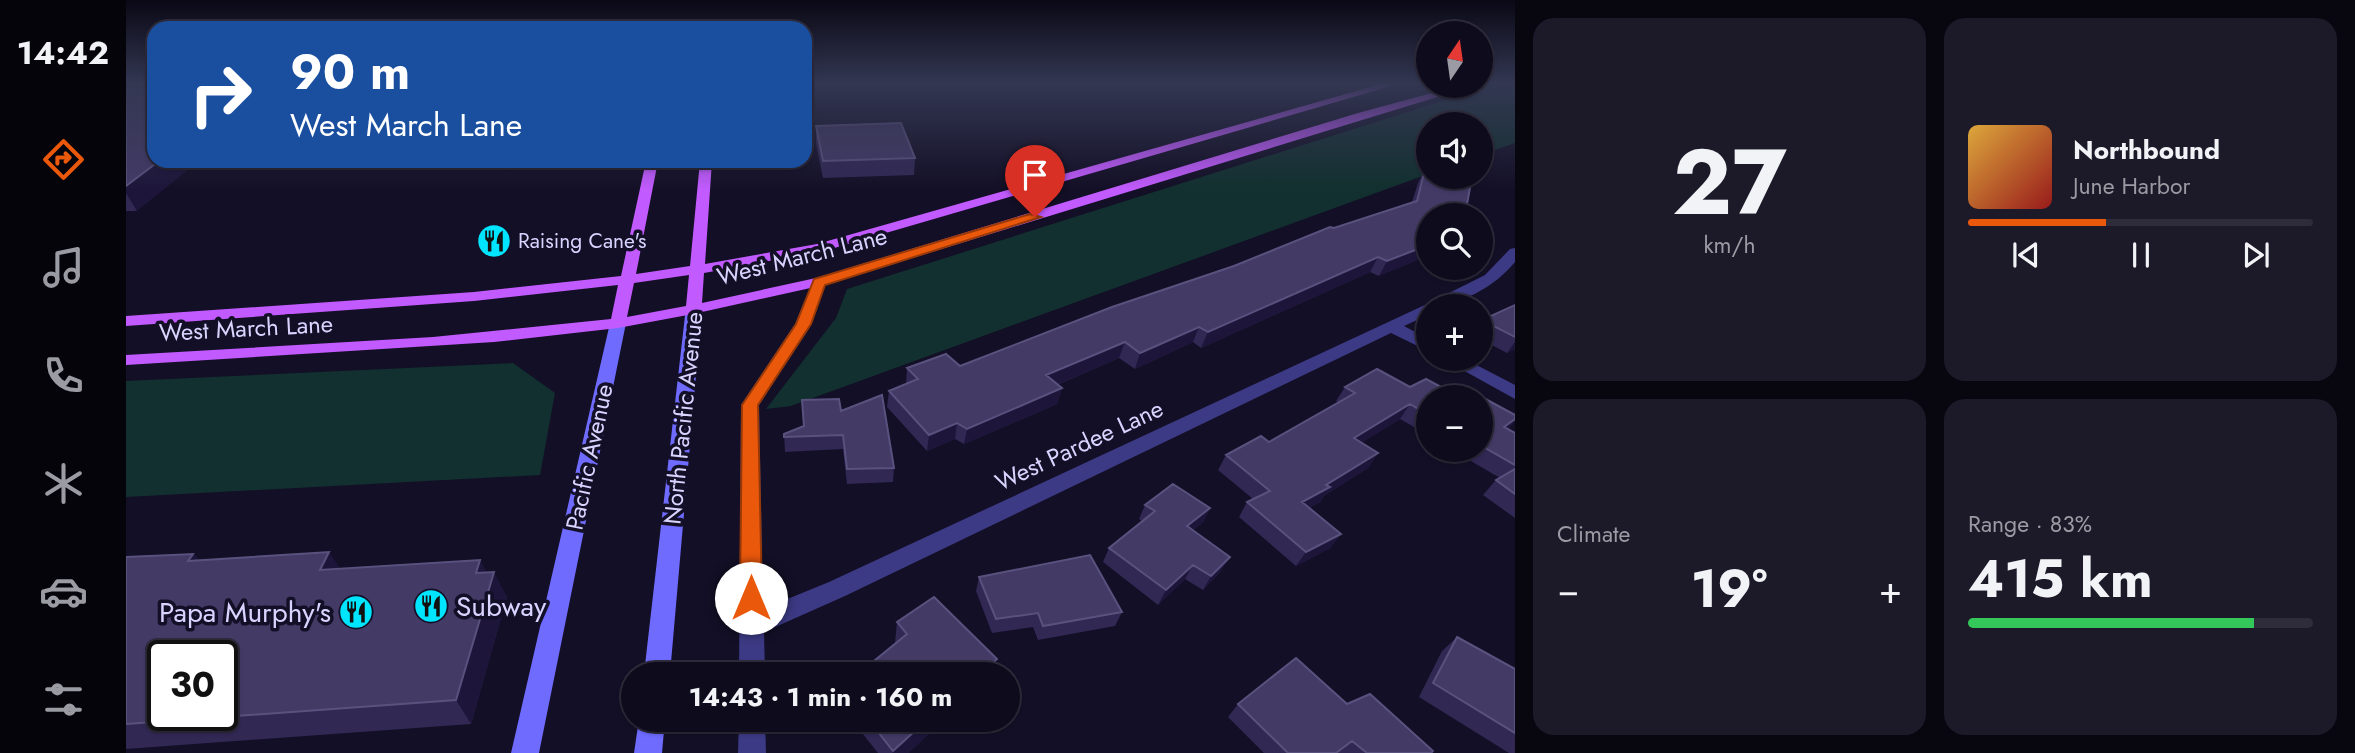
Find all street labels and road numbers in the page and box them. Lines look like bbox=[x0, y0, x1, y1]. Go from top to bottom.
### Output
street label: West March Lane bbox=[713, 218, 891, 294]
street label: West March Lane bbox=[158, 306, 334, 350]
street label: North Pacific Avenue bbox=[654, 310, 712, 526]
street label: Pacific Avenue bbox=[556, 381, 622, 533]
street label: West Pardee Lane bbox=[989, 391, 1169, 499]

